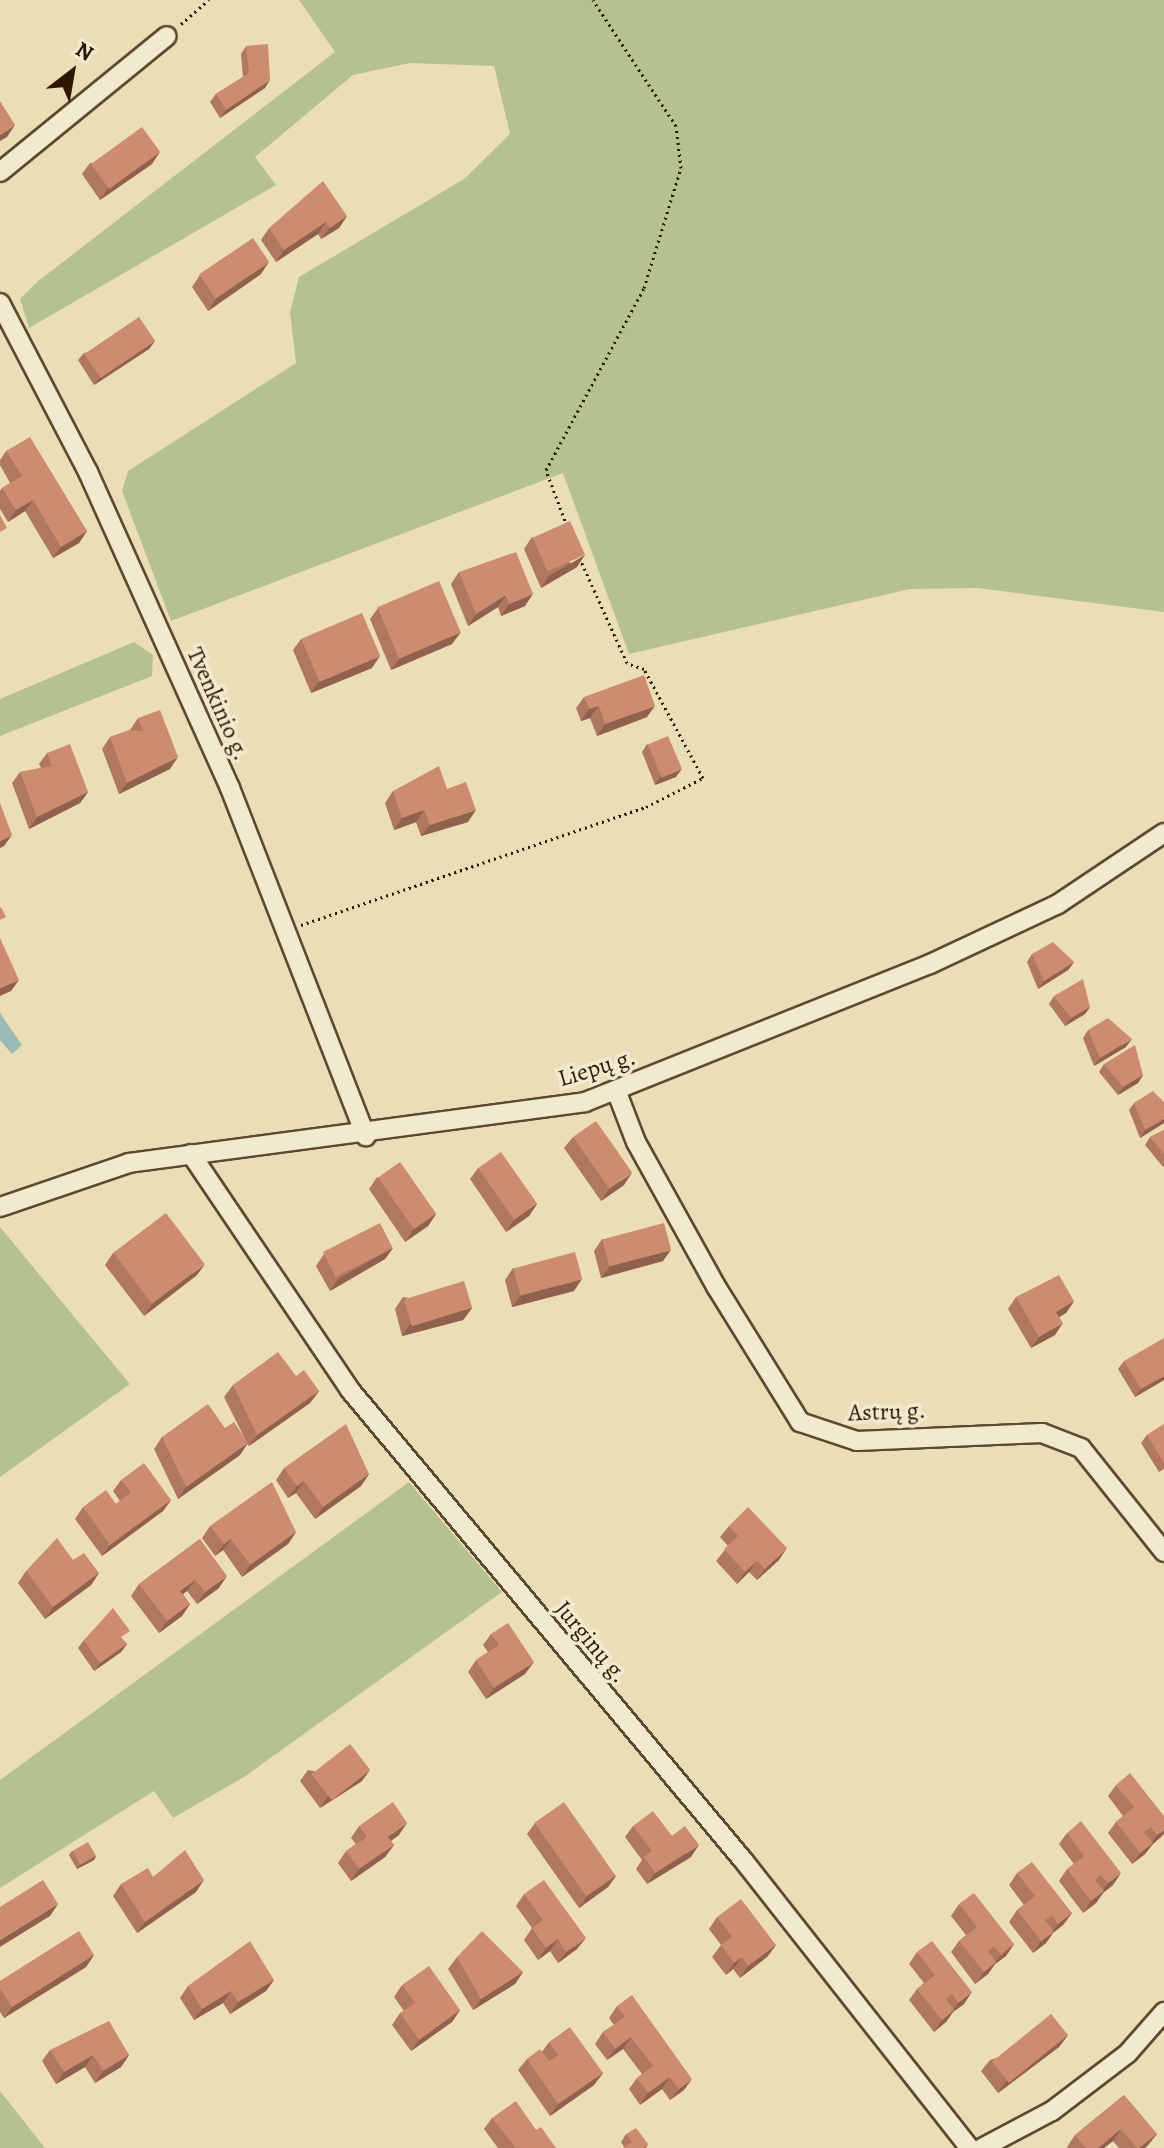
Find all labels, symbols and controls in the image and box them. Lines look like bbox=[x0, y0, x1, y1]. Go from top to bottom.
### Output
north arrow bbox=[32, 32, 112, 112]
text: N bbox=[70, 34, 99, 68]
street label: Tvenkinio g. bbox=[180, 643, 256, 765]
street label: Liepų g. bbox=[555, 1043, 639, 1093]
street label: Astrų g. bbox=[848, 1396, 926, 1428]
street label: Jurginų g. bbox=[548, 1595, 634, 1689]

